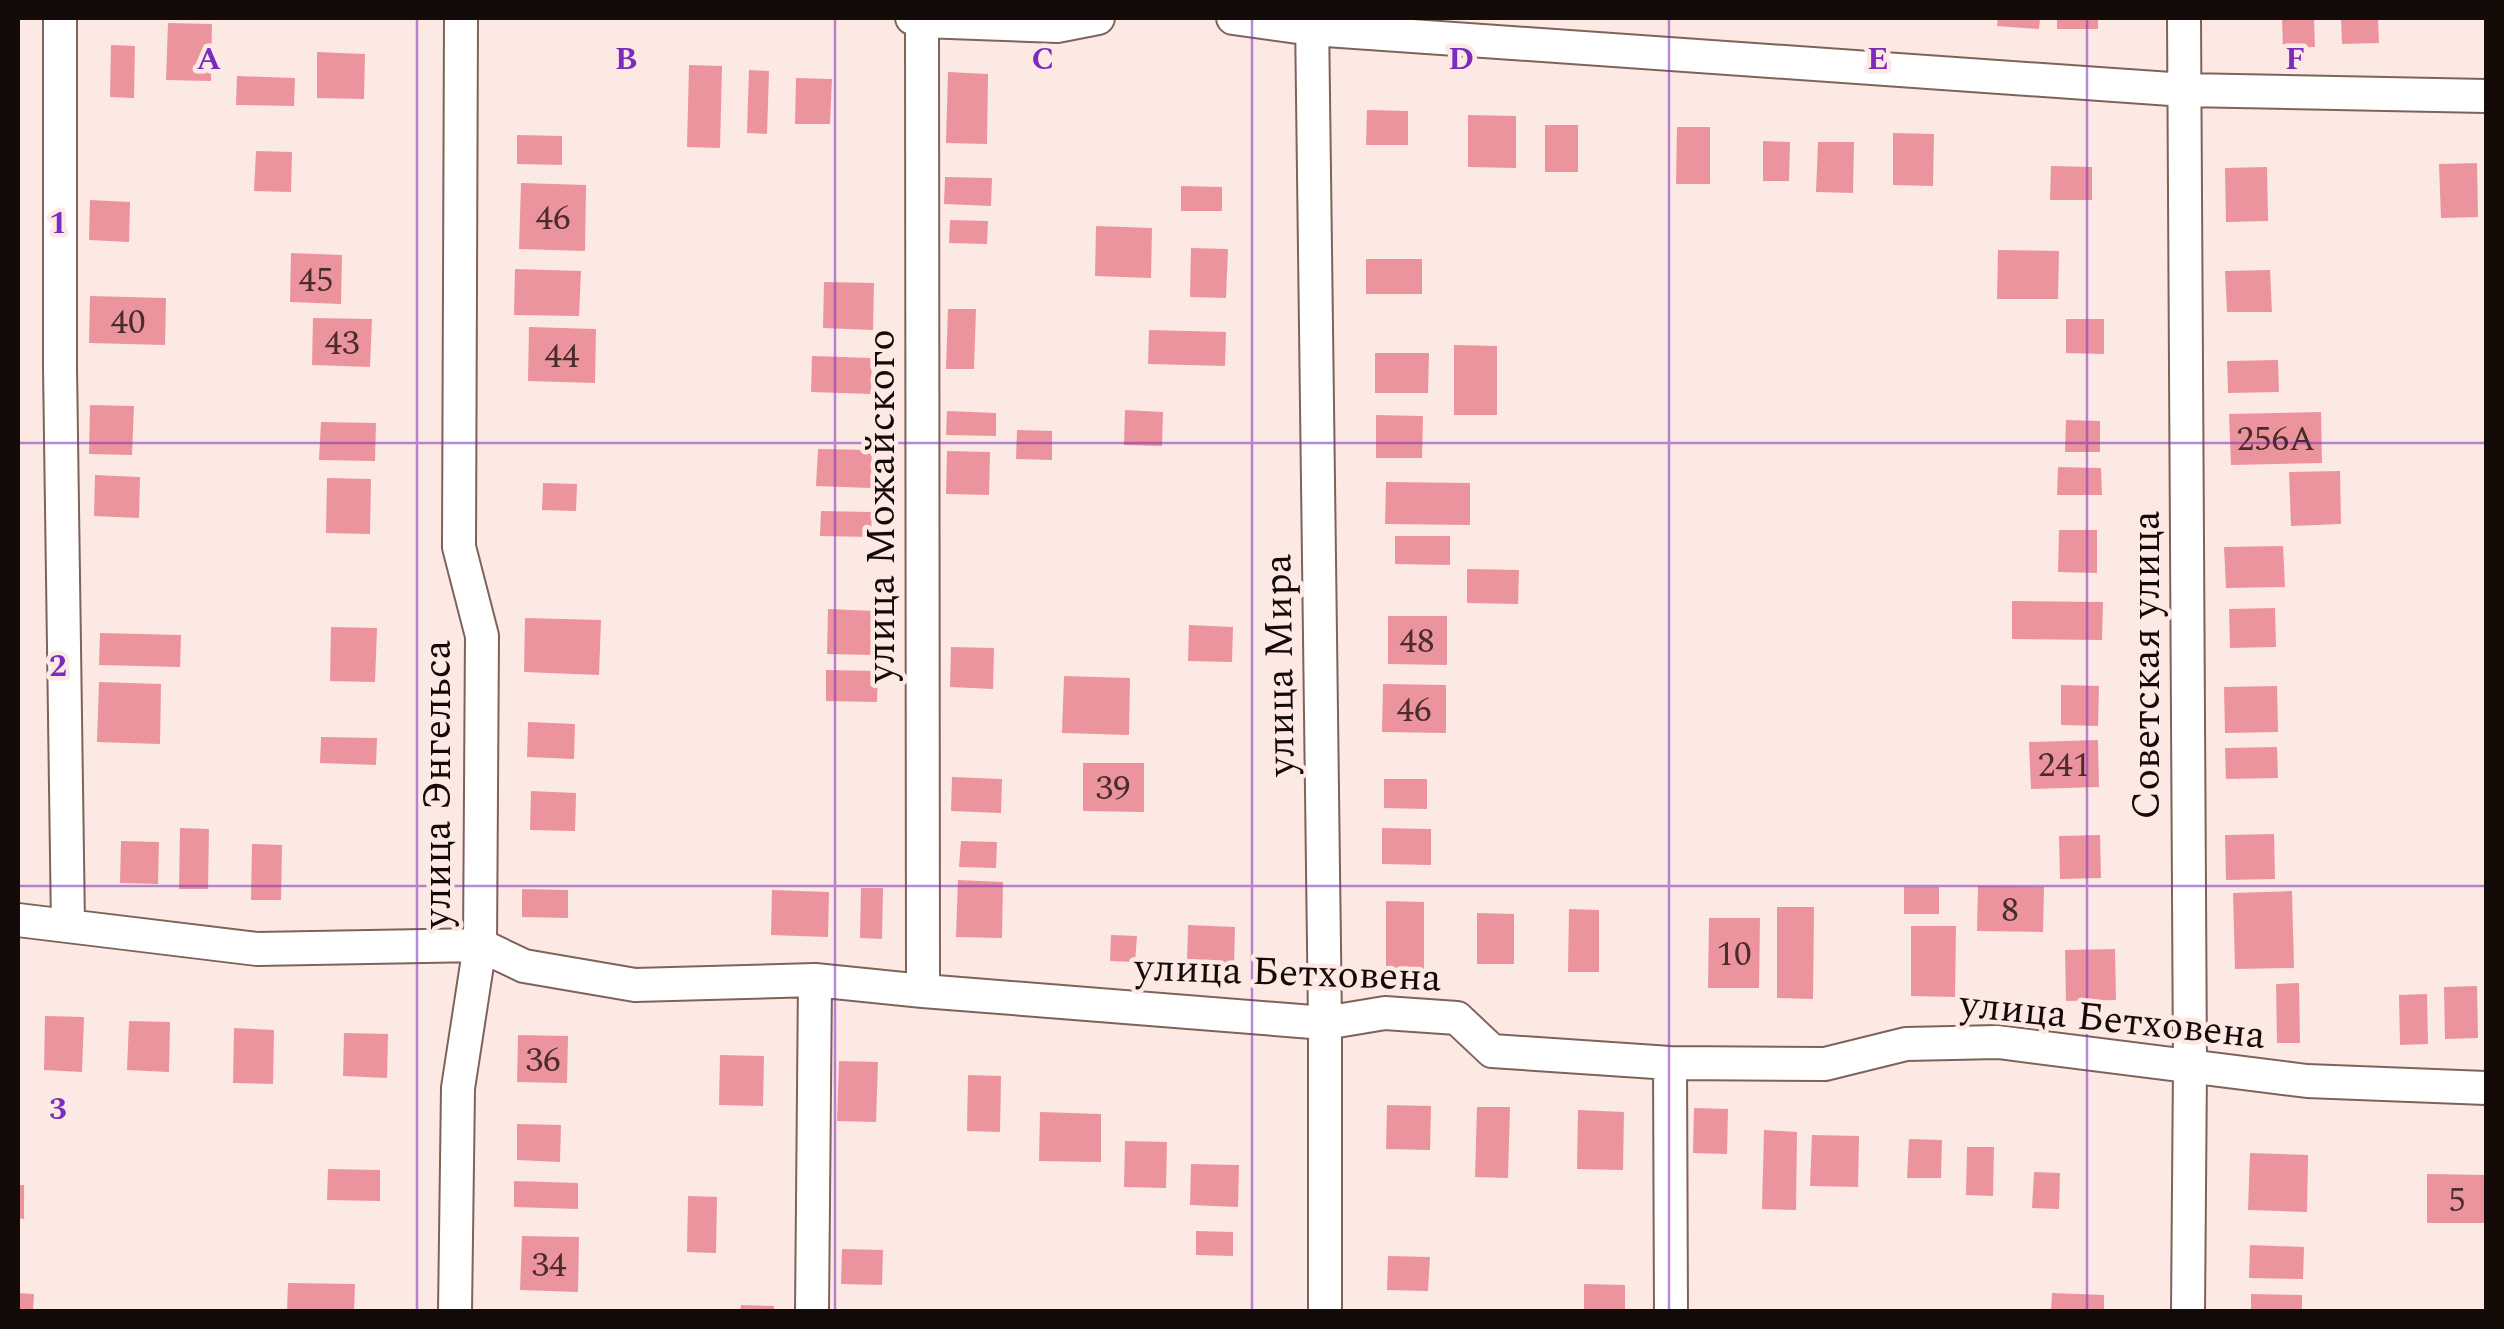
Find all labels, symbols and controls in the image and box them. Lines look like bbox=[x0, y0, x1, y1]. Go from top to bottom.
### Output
text: A bbox=[197, 35, 222, 84]
text: B bbox=[615, 35, 637, 84]
text: C bbox=[1032, 35, 1054, 84]
text: D bbox=[1448, 35, 1474, 84]
text: E bbox=[1867, 35, 1889, 84]
text: F bbox=[2285, 35, 2305, 84]
house number: 46 bbox=[535, 192, 571, 245]
text: 1 bbox=[49, 199, 67, 248]
house number: 45 bbox=[298, 254, 334, 307]
house number: 40 bbox=[110, 296, 146, 349]
house number: 43 bbox=[324, 317, 360, 370]
street label: улица Можайского bbox=[852, 329, 913, 684]
house number: 44 bbox=[544, 330, 580, 383]
house number: 256А bbox=[2237, 413, 2315, 466]
street label: Советская улица bbox=[2117, 510, 2178, 820]
street label: улица Мира bbox=[1248, 553, 1313, 778]
house number: 48 bbox=[1399, 615, 1435, 668]
street label: улица Энгельса bbox=[408, 639, 469, 929]
text: 2 bbox=[49, 642, 67, 691]
house number: 46 bbox=[1396, 684, 1432, 737]
house number: 241 bbox=[2038, 739, 2090, 792]
house number: 39 bbox=[1095, 762, 1131, 815]
house number: 8 bbox=[2001, 884, 2019, 937]
house number: 10 bbox=[1716, 928, 1752, 981]
street label: улица Бетховена bbox=[1132, 938, 1443, 1009]
street label: улица Бетховена bbox=[1956, 974, 2269, 1067]
house number: 36 bbox=[525, 1034, 561, 1087]
text: 3 bbox=[49, 1085, 67, 1134]
house number: 5 bbox=[2448, 1174, 2466, 1227]
house number: 34 bbox=[531, 1239, 567, 1292]

